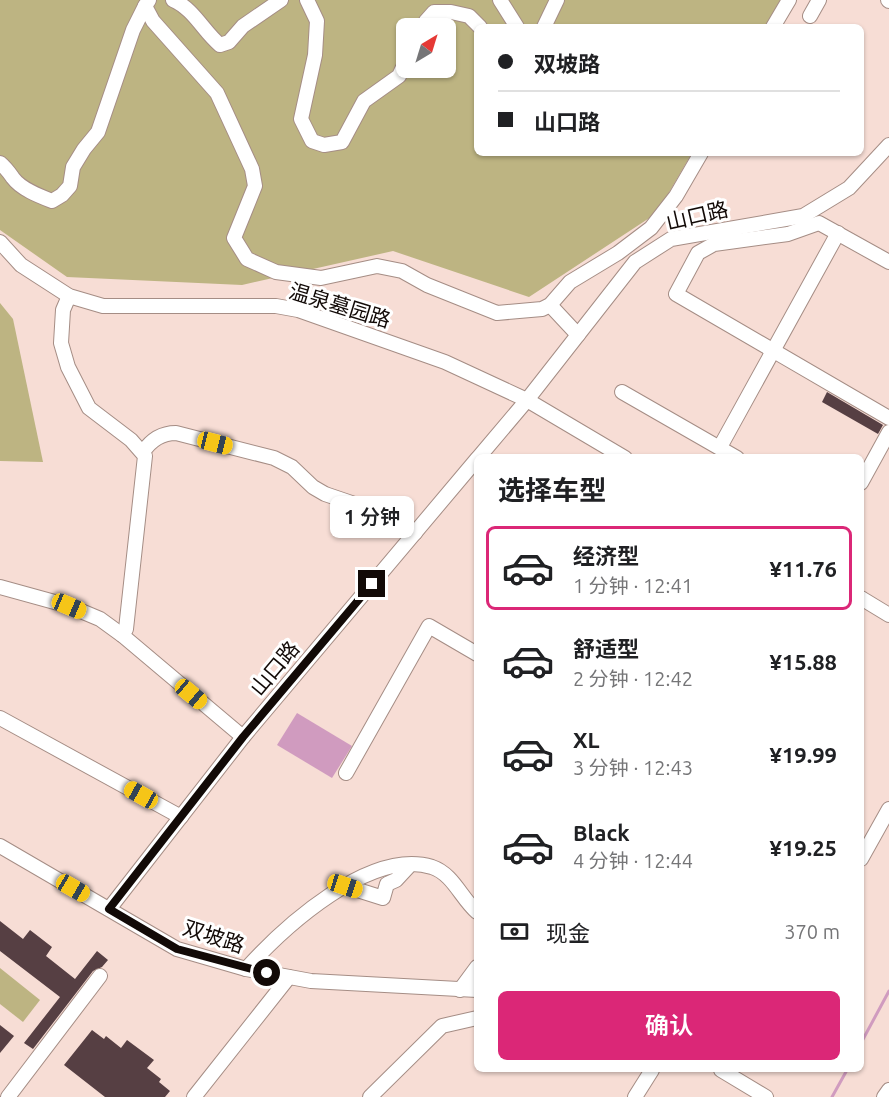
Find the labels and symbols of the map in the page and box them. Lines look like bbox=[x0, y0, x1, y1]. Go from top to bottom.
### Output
north arrow bbox=[396, 18, 456, 78]
street label: 山口路 bbox=[664, 196, 730, 234]
street label: 温泉墓园路 bbox=[286, 278, 394, 332]
car bbox=[195, 430, 235, 456]
callout: 1 分钟 bbox=[330, 497, 414, 539]
route end bbox=[358, 570, 385, 597]
car bbox=[49, 591, 89, 621]
street label: 山口路 bbox=[245, 636, 303, 700]
car bbox=[171, 676, 211, 712]
car bbox=[121, 778, 161, 812]
car bbox=[53, 871, 93, 905]
car bbox=[325, 872, 365, 900]
street label: 双坡路 bbox=[180, 915, 248, 957]
route start bbox=[253, 959, 280, 986]

